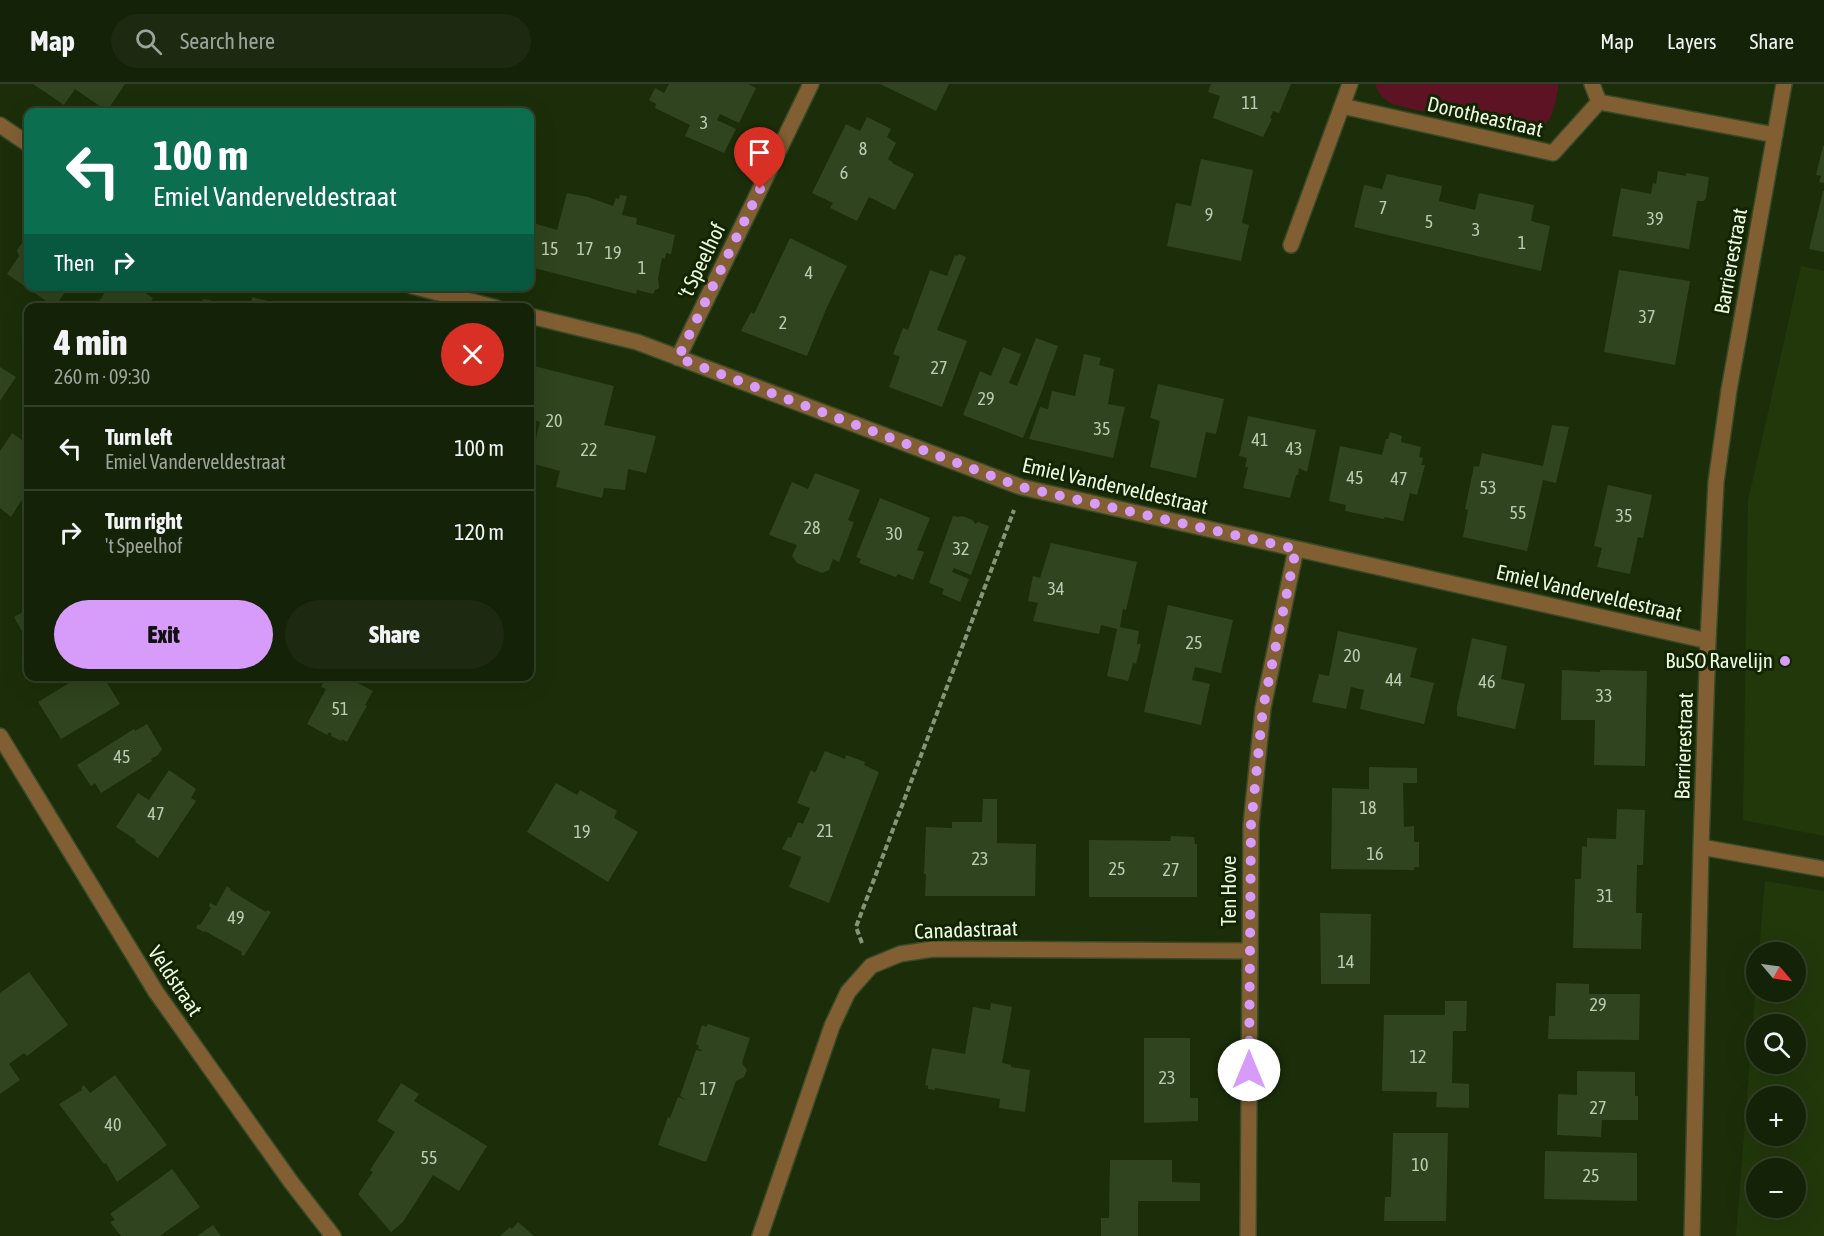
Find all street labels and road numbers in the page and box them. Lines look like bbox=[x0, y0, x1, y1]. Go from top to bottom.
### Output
street label: Dorotheastraat bbox=[1425, 91, 1545, 141]
street label: Barrierestraat bbox=[1709, 206, 1751, 316]
street label: 't Speelhof bbox=[672, 218, 730, 302]
street label: Emiel Vanderveldestraat bbox=[1020, 452, 1210, 518]
street label: Emiel Vanderveldestraat bbox=[1494, 559, 1684, 625]
street label: Barrierestraat bbox=[1669, 692, 1697, 800]
street label: Ten Hove bbox=[1216, 856, 1240, 926]
street label: Canadastraat bbox=[914, 915, 1018, 943]
street label: Veldstraat bbox=[144, 941, 208, 1020]

